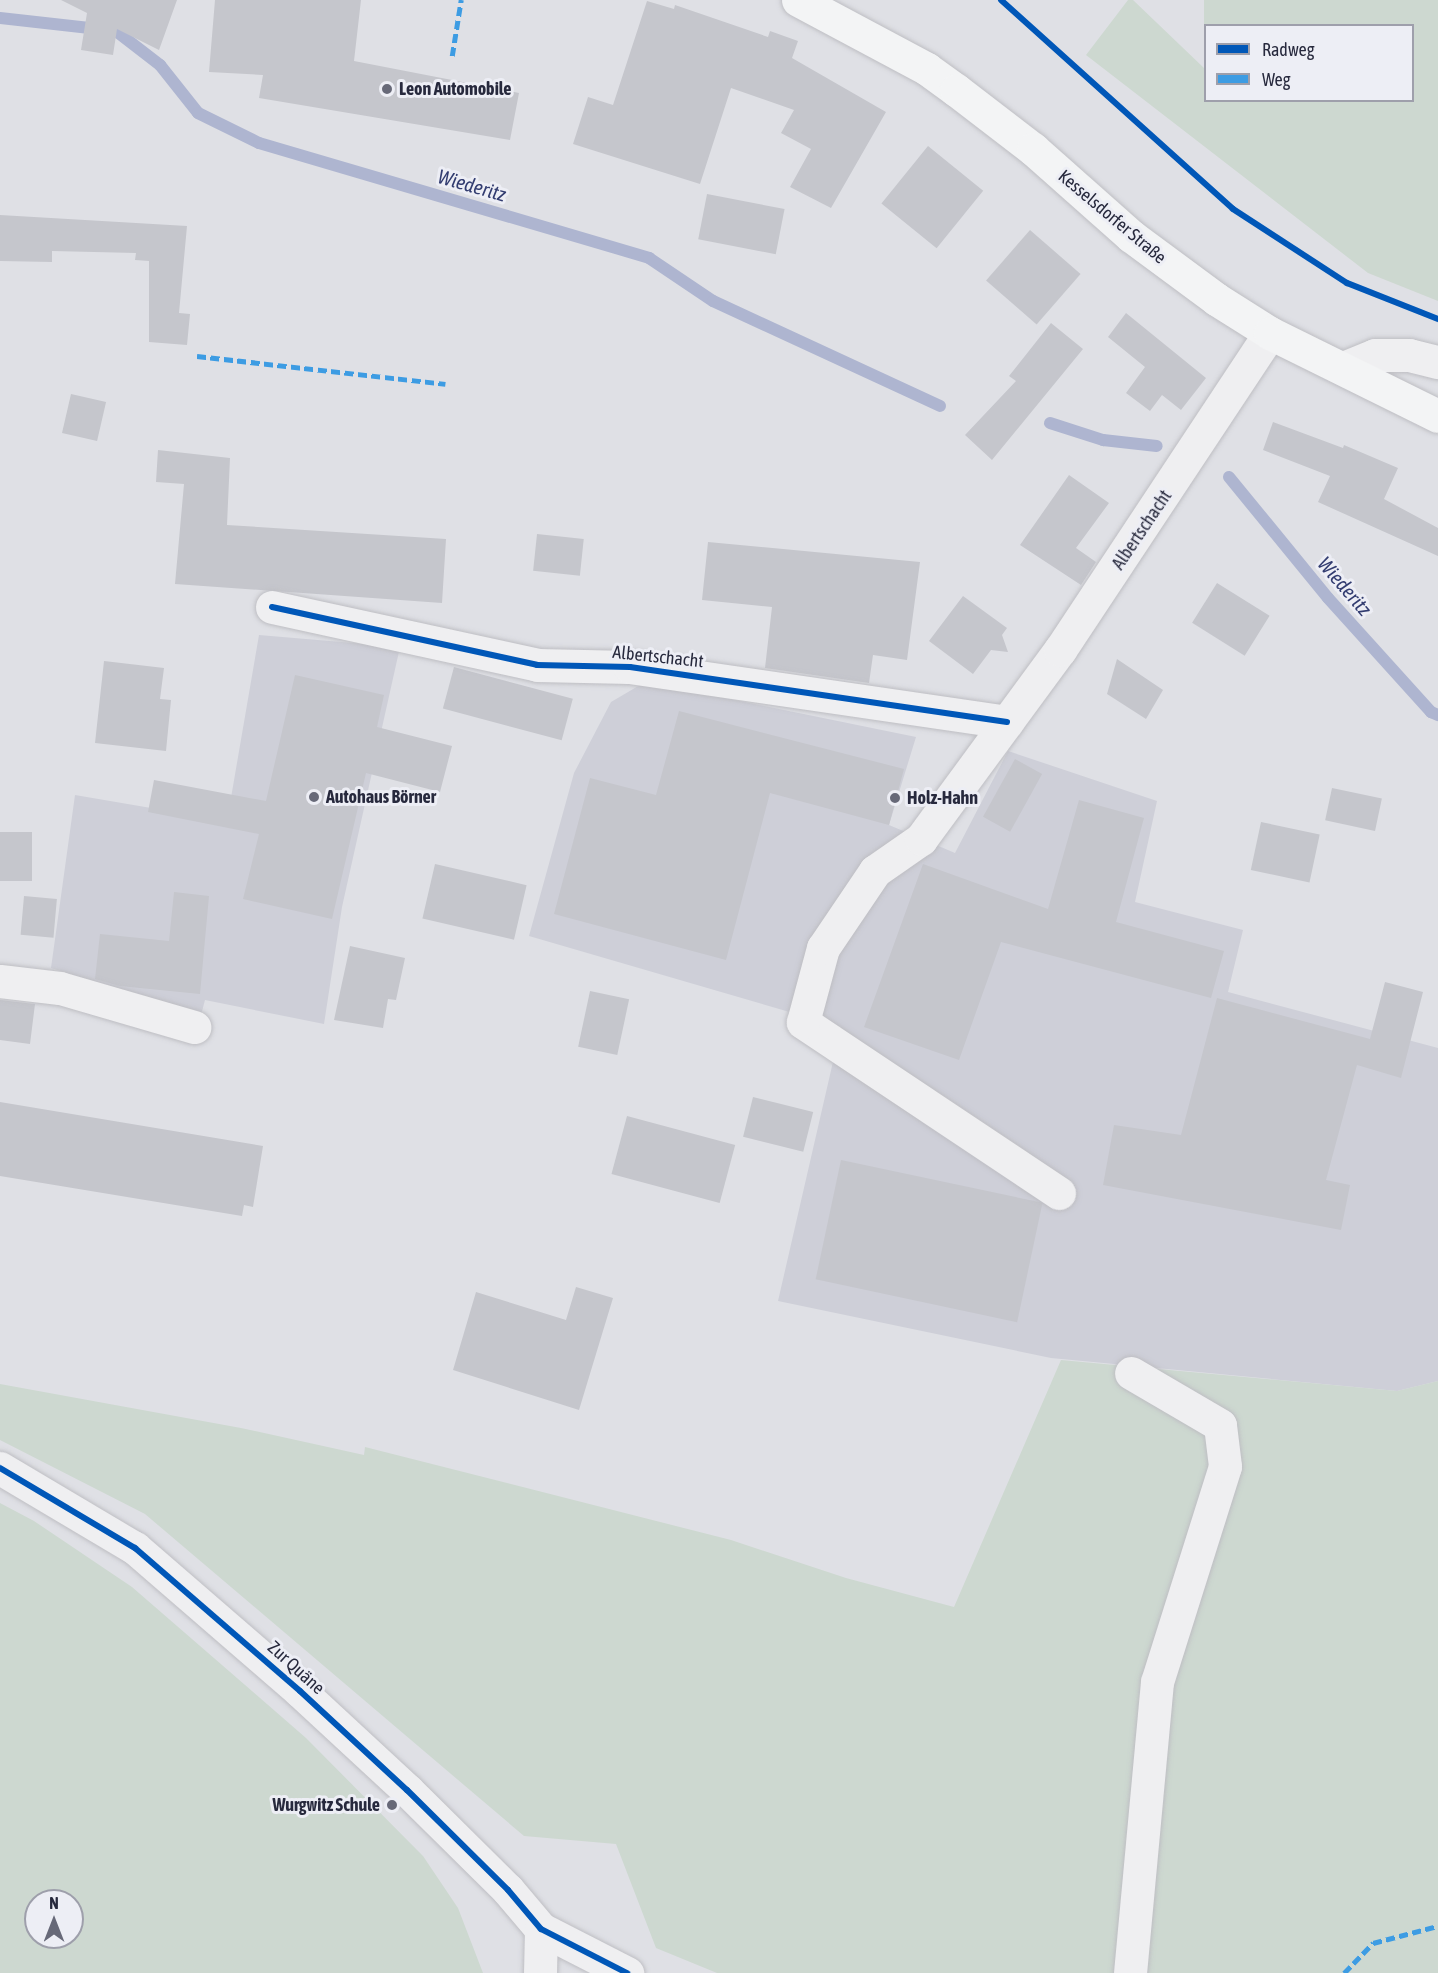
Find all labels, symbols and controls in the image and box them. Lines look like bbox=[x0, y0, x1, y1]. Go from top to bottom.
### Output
legend bbox=[1204, 24, 1414, 102]
text: Radweg bbox=[1262, 39, 1314, 60]
text: Weg bbox=[1262, 69, 1290, 90]
place label: Leon Automobile bbox=[399, 78, 512, 100]
marker: Leon Automobile bbox=[380, 82, 394, 96]
water label: Wiederitz bbox=[435, 164, 509, 206]
street label: Kesselsdorfer Straße bbox=[1054, 166, 1170, 268]
street label: Albertschacht bbox=[1108, 486, 1176, 574]
water label: Wiederitz bbox=[1313, 552, 1377, 620]
street label: Albertschacht bbox=[611, 641, 705, 673]
place label: Autohaus Börner bbox=[326, 786, 436, 808]
place label: Holz-Hahn bbox=[907, 787, 978, 809]
marker: Autohaus Börner bbox=[307, 790, 321, 804]
marker: Holz-Hahn bbox=[888, 791, 902, 805]
street label: Zur Quäne bbox=[263, 1637, 329, 1699]
place label: Wurgwitz Schule bbox=[273, 1794, 380, 1816]
marker: Wurgwitz Schule bbox=[385, 1798, 399, 1812]
north arrow bbox=[24, 1889, 84, 1949]
text: N bbox=[49, 1894, 59, 1912]

